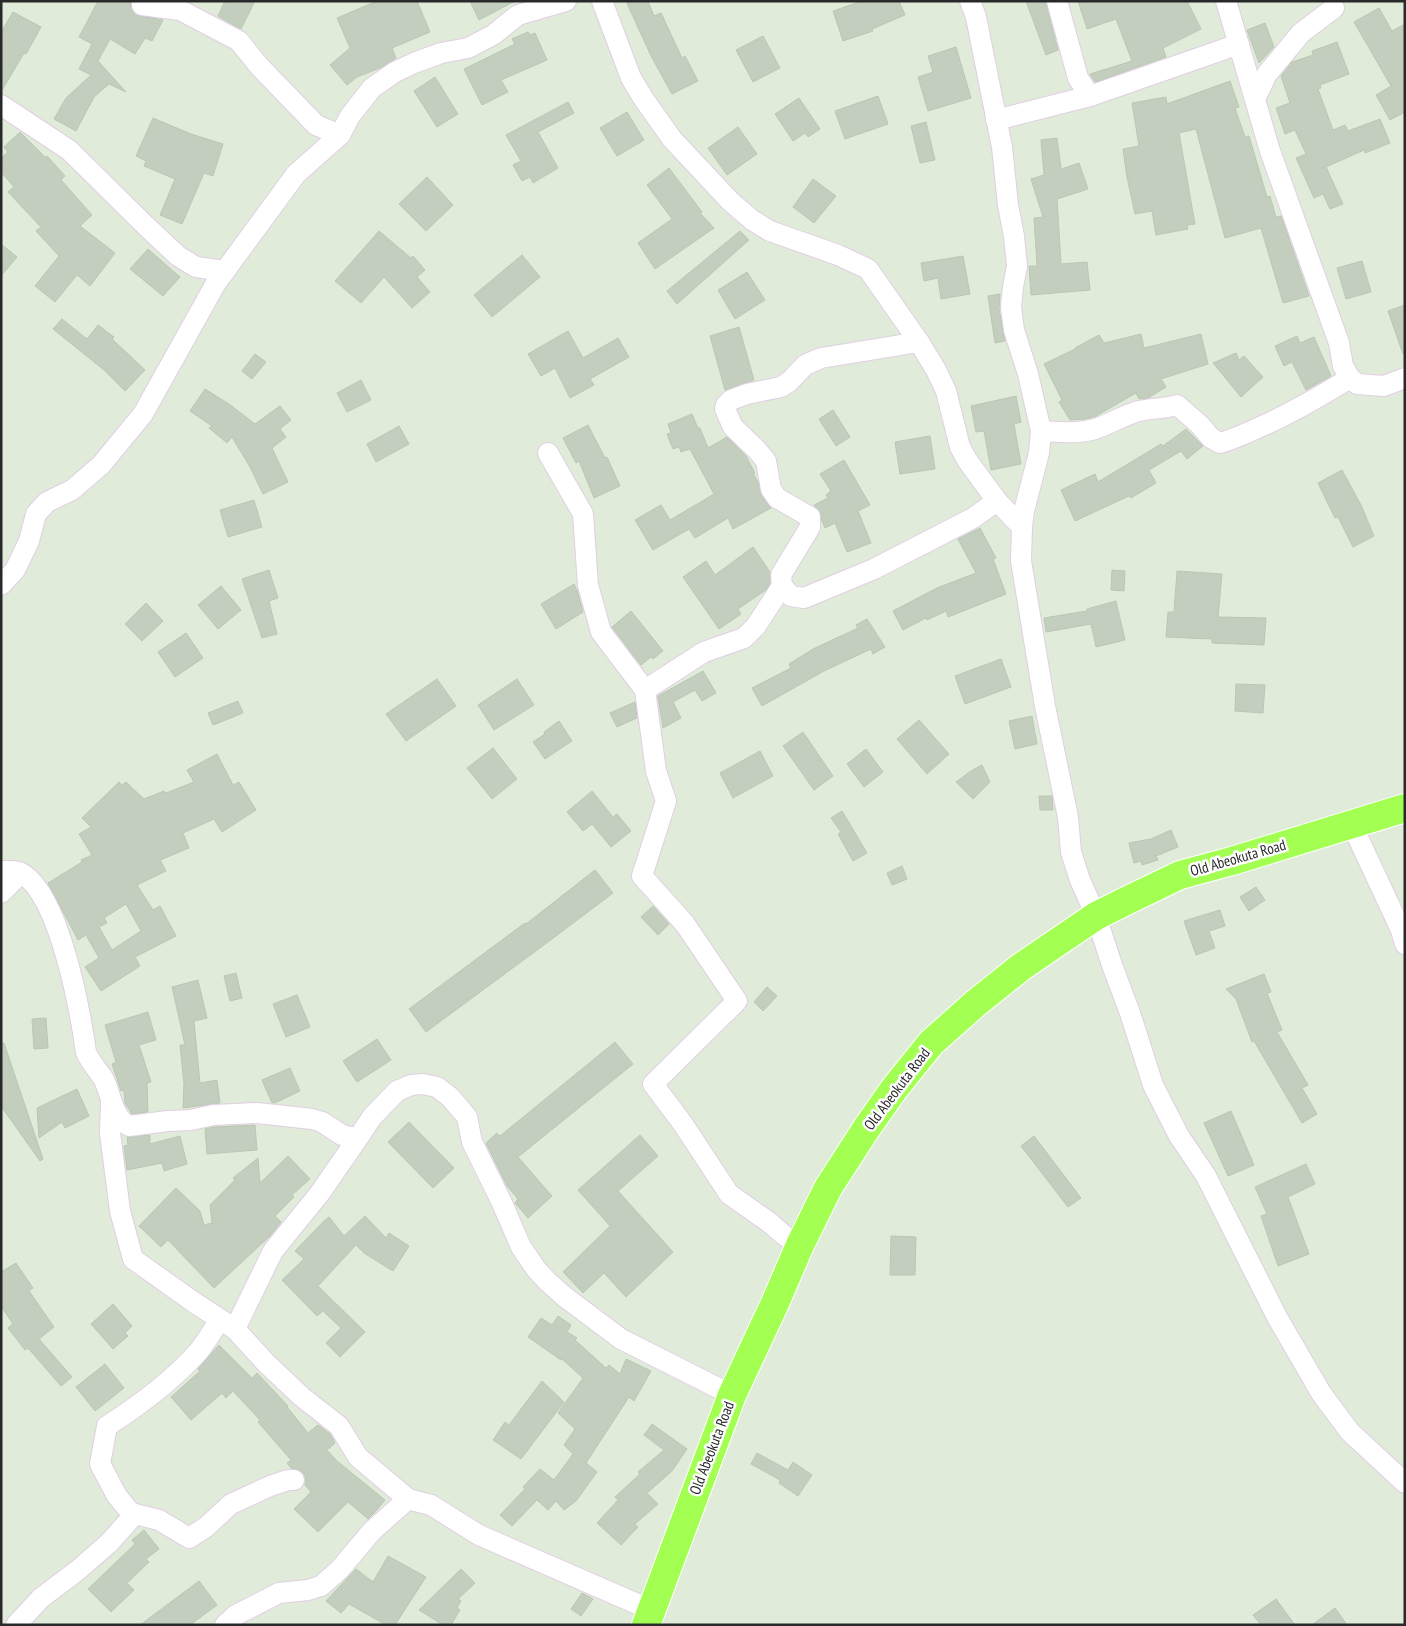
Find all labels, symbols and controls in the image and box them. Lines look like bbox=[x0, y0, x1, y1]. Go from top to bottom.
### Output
street label: Old Abeokuta Road bbox=[1188, 835, 1288, 880]
street label: Old Abeokuta Road bbox=[859, 1044, 934, 1134]
street label: Old Abeokuta Road bbox=[685, 1398, 738, 1497]

